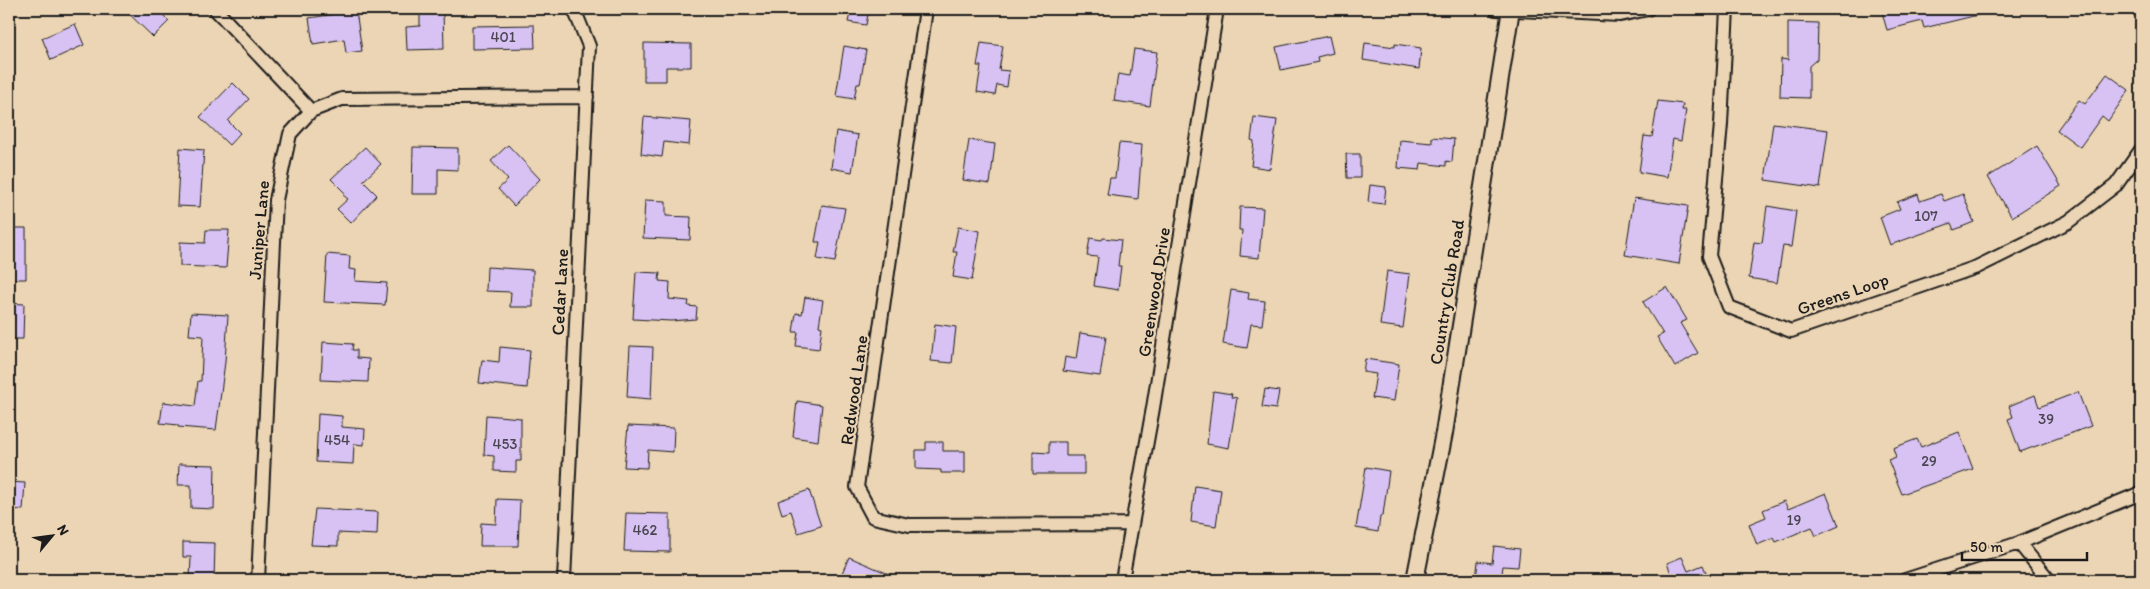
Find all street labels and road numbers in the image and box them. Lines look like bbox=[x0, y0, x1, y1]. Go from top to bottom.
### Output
street label: Juniper Lane bbox=[244, 180, 274, 280]
street label: Country Club Road bbox=[1425, 218, 1469, 366]
street label: Greenwood Drive bbox=[1133, 225, 1175, 359]
street label: Cedar Lane bbox=[547, 248, 573, 336]
street label: Greens Loop bbox=[1794, 268, 1892, 320]
street label: Redwood Lane bbox=[835, 334, 873, 446]

